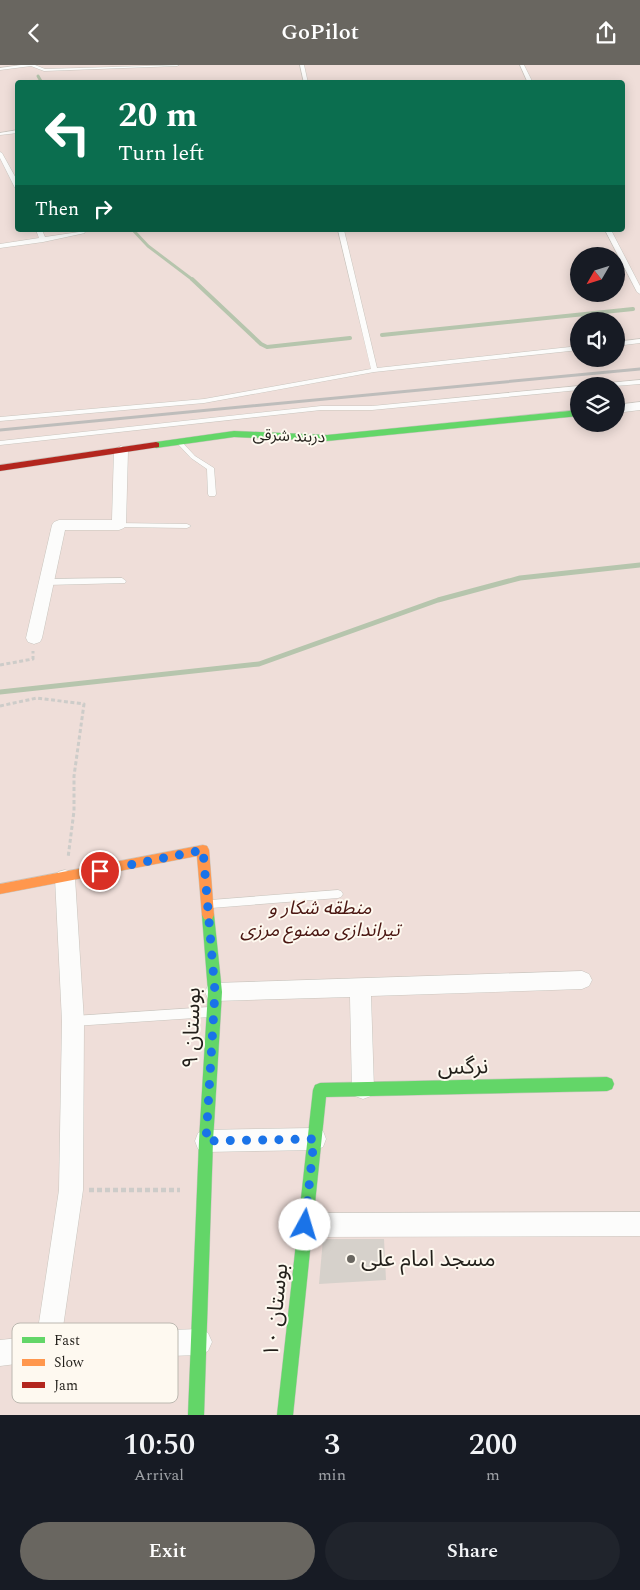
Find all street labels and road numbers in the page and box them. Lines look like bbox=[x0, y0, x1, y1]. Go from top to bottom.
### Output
street label: دربند شرقی bbox=[252, 423, 326, 449]
street label: بوستان ۹ bbox=[174, 987, 210, 1069]
street label: نرگس bbox=[437, 1050, 489, 1084]
street label: بوستان ۱۰ bbox=[255, 1262, 297, 1358]

